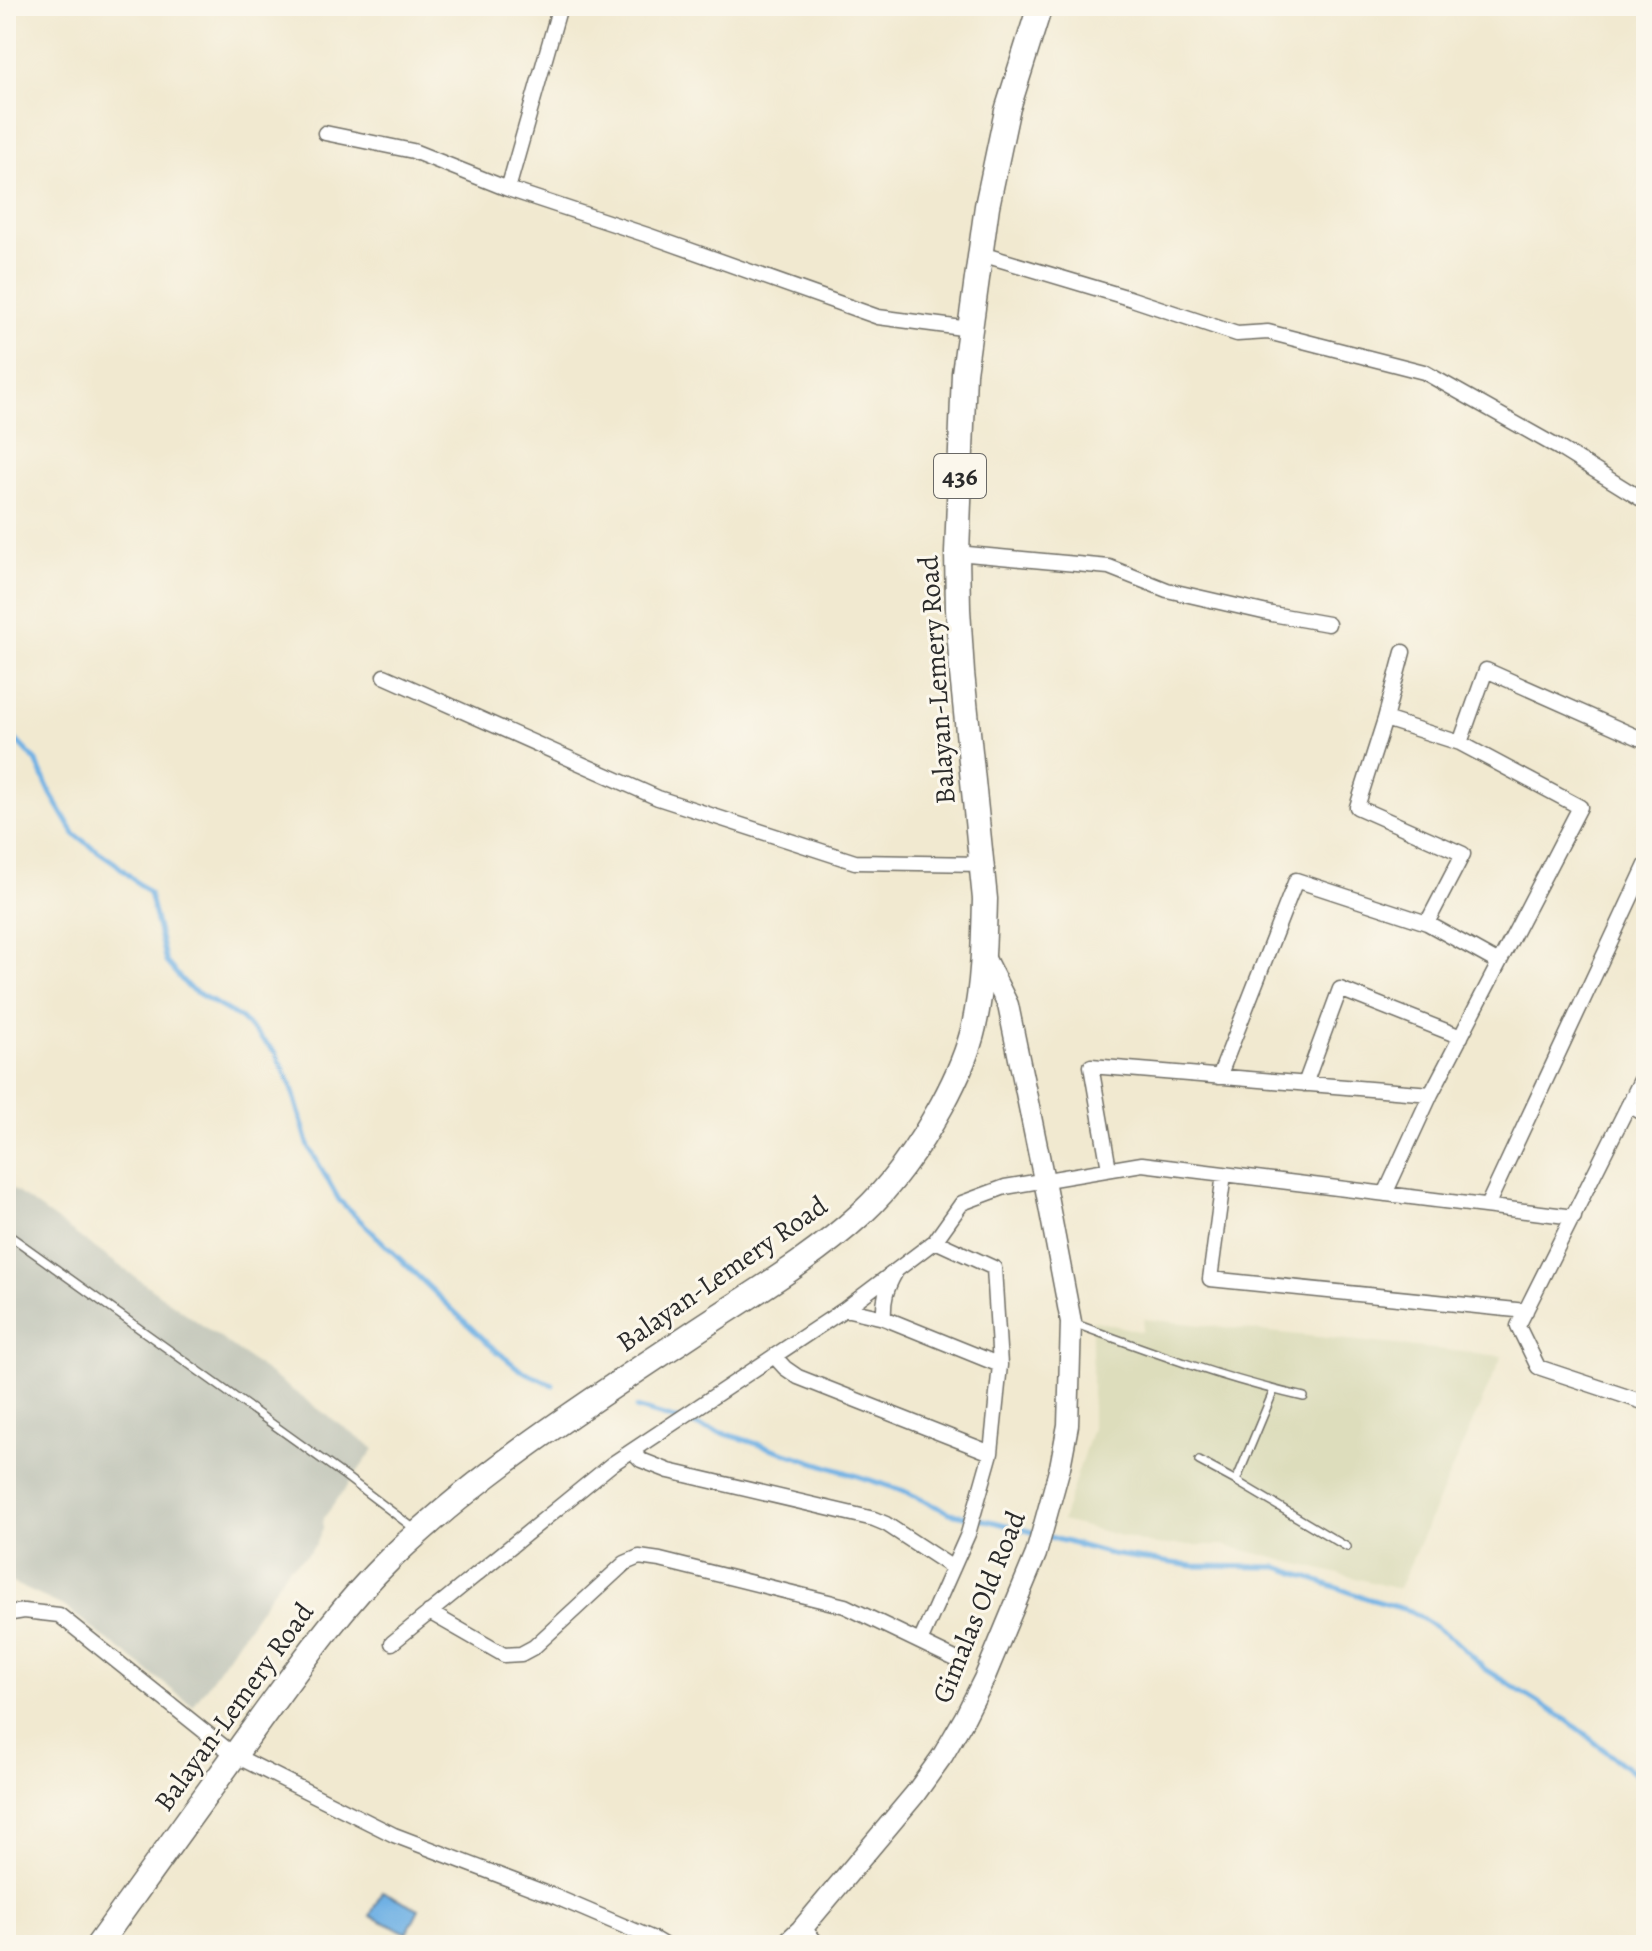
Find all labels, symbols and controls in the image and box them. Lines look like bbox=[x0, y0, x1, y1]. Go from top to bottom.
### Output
road number: 436 bbox=[934, 454, 986, 498]
street label: Balayan-Lemery Road bbox=[909, 553, 965, 806]
street label: Balayan-Lemery Road bbox=[609, 1186, 836, 1361]
street label: Gimalas Old Road bbox=[923, 1504, 1035, 1709]
street label: Balayan-Lemery Road bbox=[145, 1594, 323, 1819]

